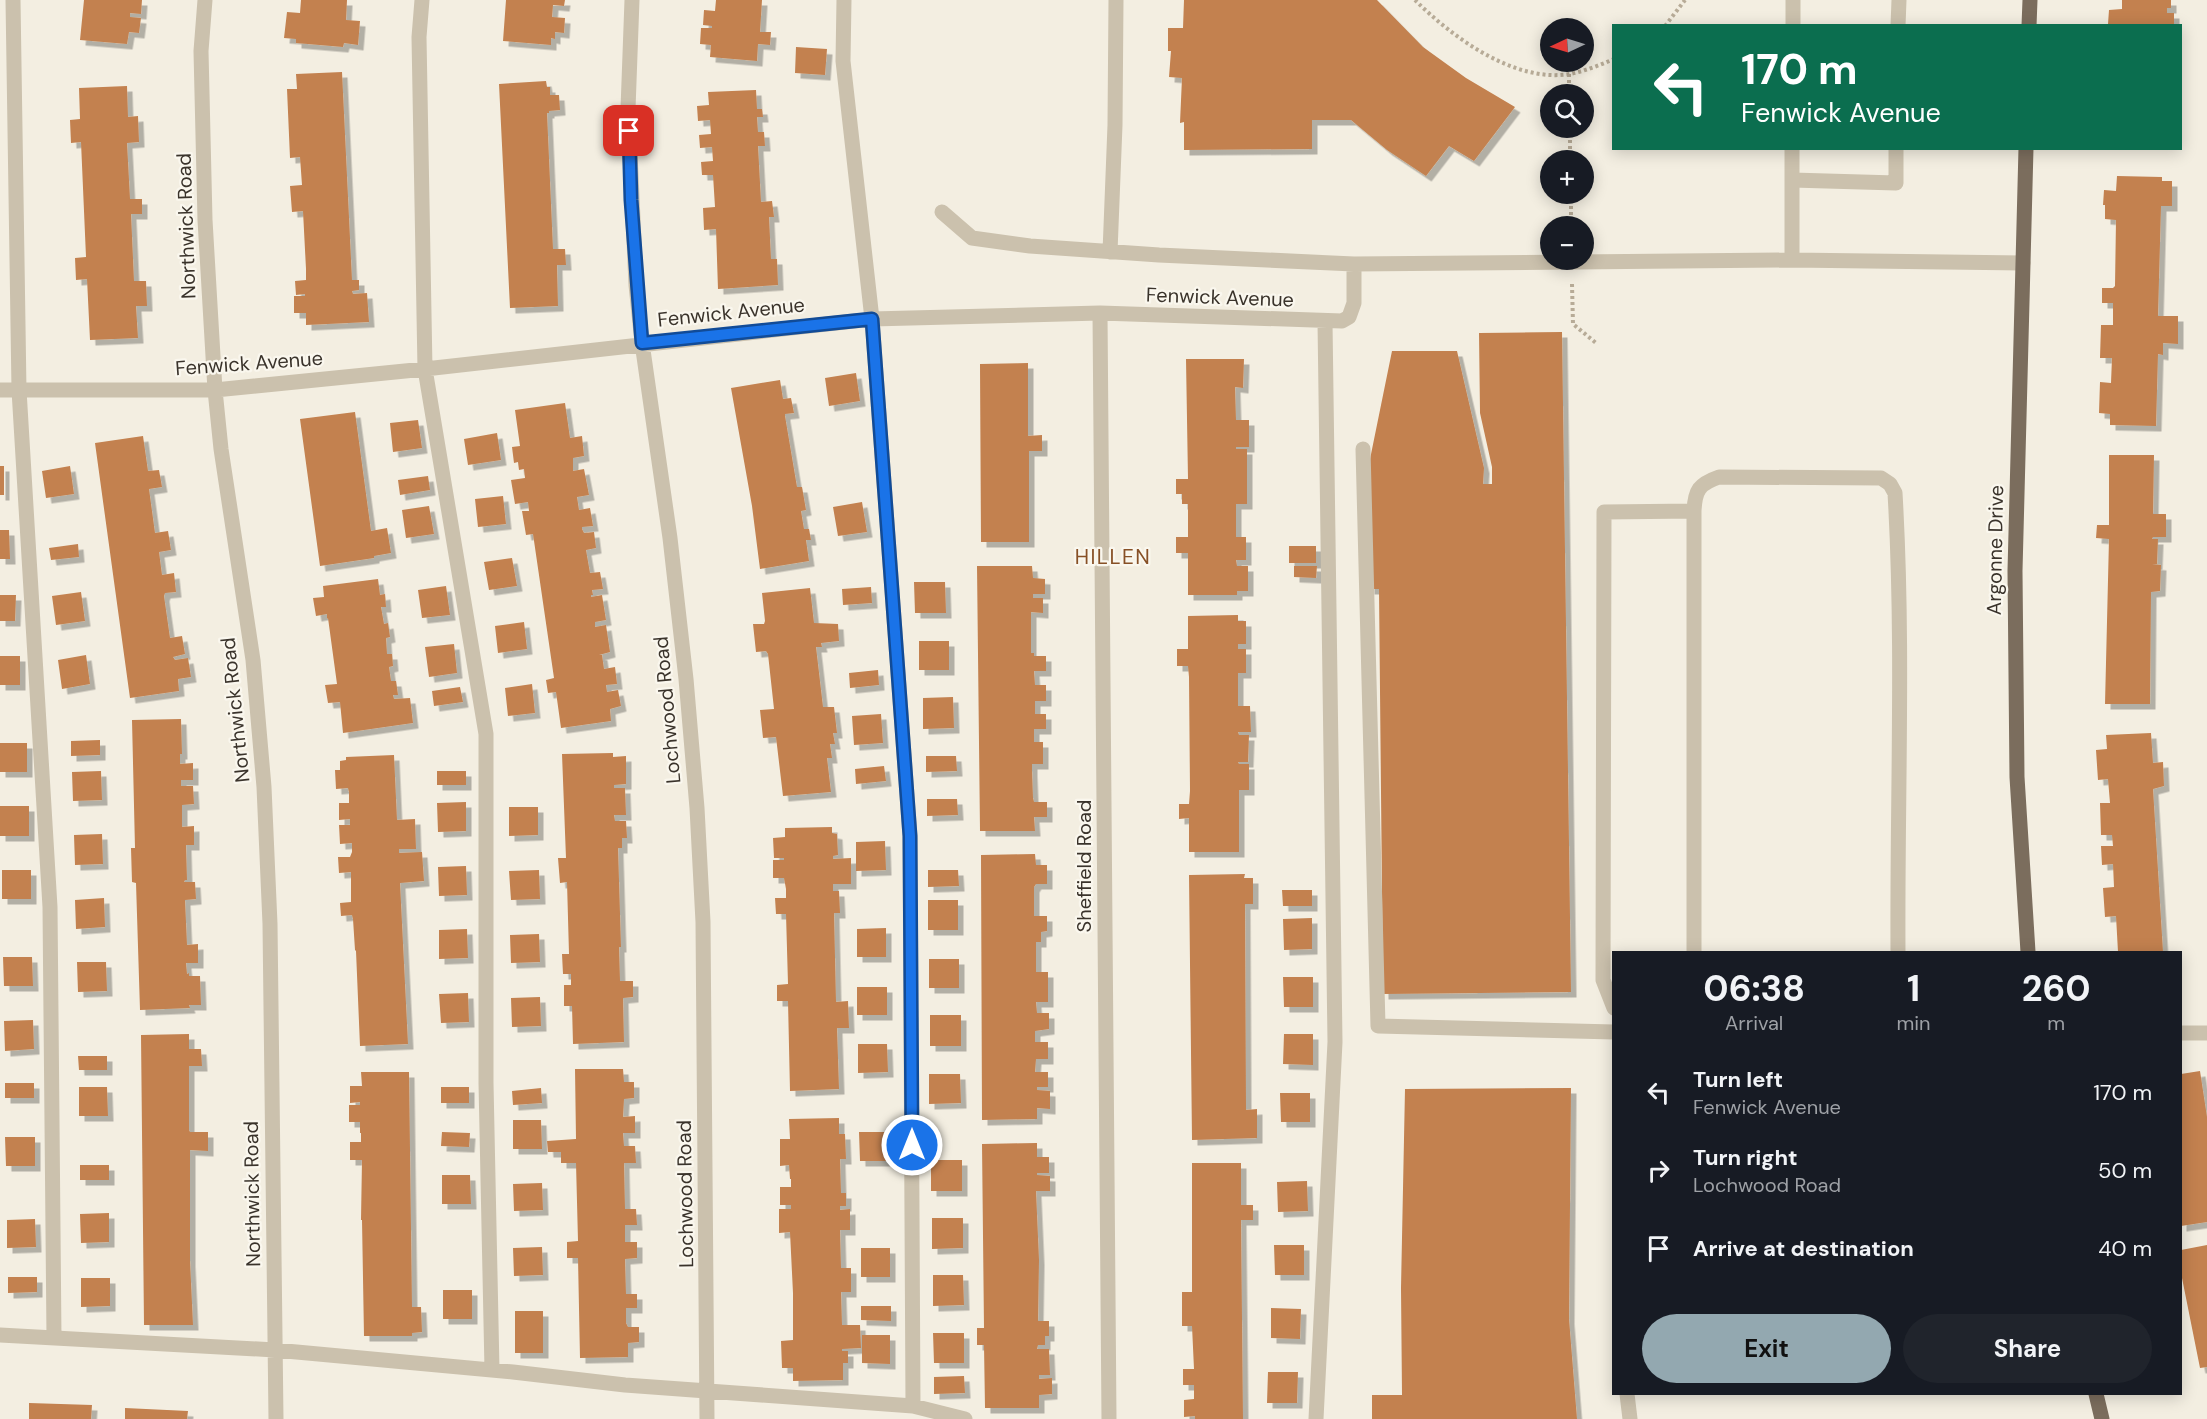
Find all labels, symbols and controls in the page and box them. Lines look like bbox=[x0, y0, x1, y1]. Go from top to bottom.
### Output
north arrow bbox=[1540, 18, 1594, 72]
map controls bbox=[1540, 18, 1594, 270]
text: 170 m bbox=[1741, 42, 1858, 97]
icon: left bbox=[1642, 48, 1720, 126]
button: search bbox=[1540, 84, 1594, 138]
text: Fenwick Avenue bbox=[1741, 95, 1941, 130]
pin bbox=[603, 105, 654, 156]
icon: arrive bbox=[612, 114, 645, 147]
button: + bbox=[1540, 150, 1594, 204]
street label: Northwick Road bbox=[170, 153, 202, 299]
button: − bbox=[1540, 216, 1594, 270]
street label: Fenwick Avenue bbox=[1146, 281, 1294, 313]
street label: Fenwick Avenue bbox=[656, 291, 806, 333]
street label: Fenwick Avenue bbox=[174, 345, 324, 381]
street label: Argonne Drive bbox=[1981, 485, 2009, 615]
district label: HILLEN bbox=[1075, 543, 1151, 571]
street label: Lochwood Road bbox=[648, 635, 686, 785]
street label: Northwick Road bbox=[214, 636, 256, 784]
street label: Sheffield Road bbox=[1071, 800, 1097, 932]
text: 06:38 bbox=[1703, 965, 1805, 1012]
text: 1 bbox=[1907, 965, 1920, 1012]
text: 260 bbox=[2022, 965, 2091, 1012]
text: Arrival bbox=[1725, 1010, 1783, 1036]
text: min bbox=[1896, 1010, 1930, 1036]
text: m bbox=[2047, 1010, 2065, 1036]
text: Turn left bbox=[1693, 1065, 1783, 1094]
icon: left bbox=[1642, 1076, 1675, 1109]
text: 170 m bbox=[2093, 1078, 2152, 1107]
text: Fenwick Avenue bbox=[1693, 1094, 1841, 1120]
position arrow bbox=[880, 1113, 944, 1177]
street label: Lochwood Road bbox=[671, 1120, 699, 1268]
street label: Northwick Road bbox=[238, 1121, 266, 1267]
text: Turn right bbox=[1693, 1143, 1798, 1172]
icon: right bbox=[1642, 1154, 1675, 1187]
text: 50 m bbox=[2098, 1156, 2152, 1185]
text: Lochwood Road bbox=[1693, 1172, 1841, 1198]
icon: arrive bbox=[1642, 1232, 1675, 1265]
text: Arrive at destination bbox=[1693, 1234, 1914, 1263]
text: 40 m bbox=[2098, 1234, 2152, 1263]
button: Exit bbox=[1642, 1314, 1891, 1383]
button: Share bbox=[1903, 1314, 2152, 1383]

